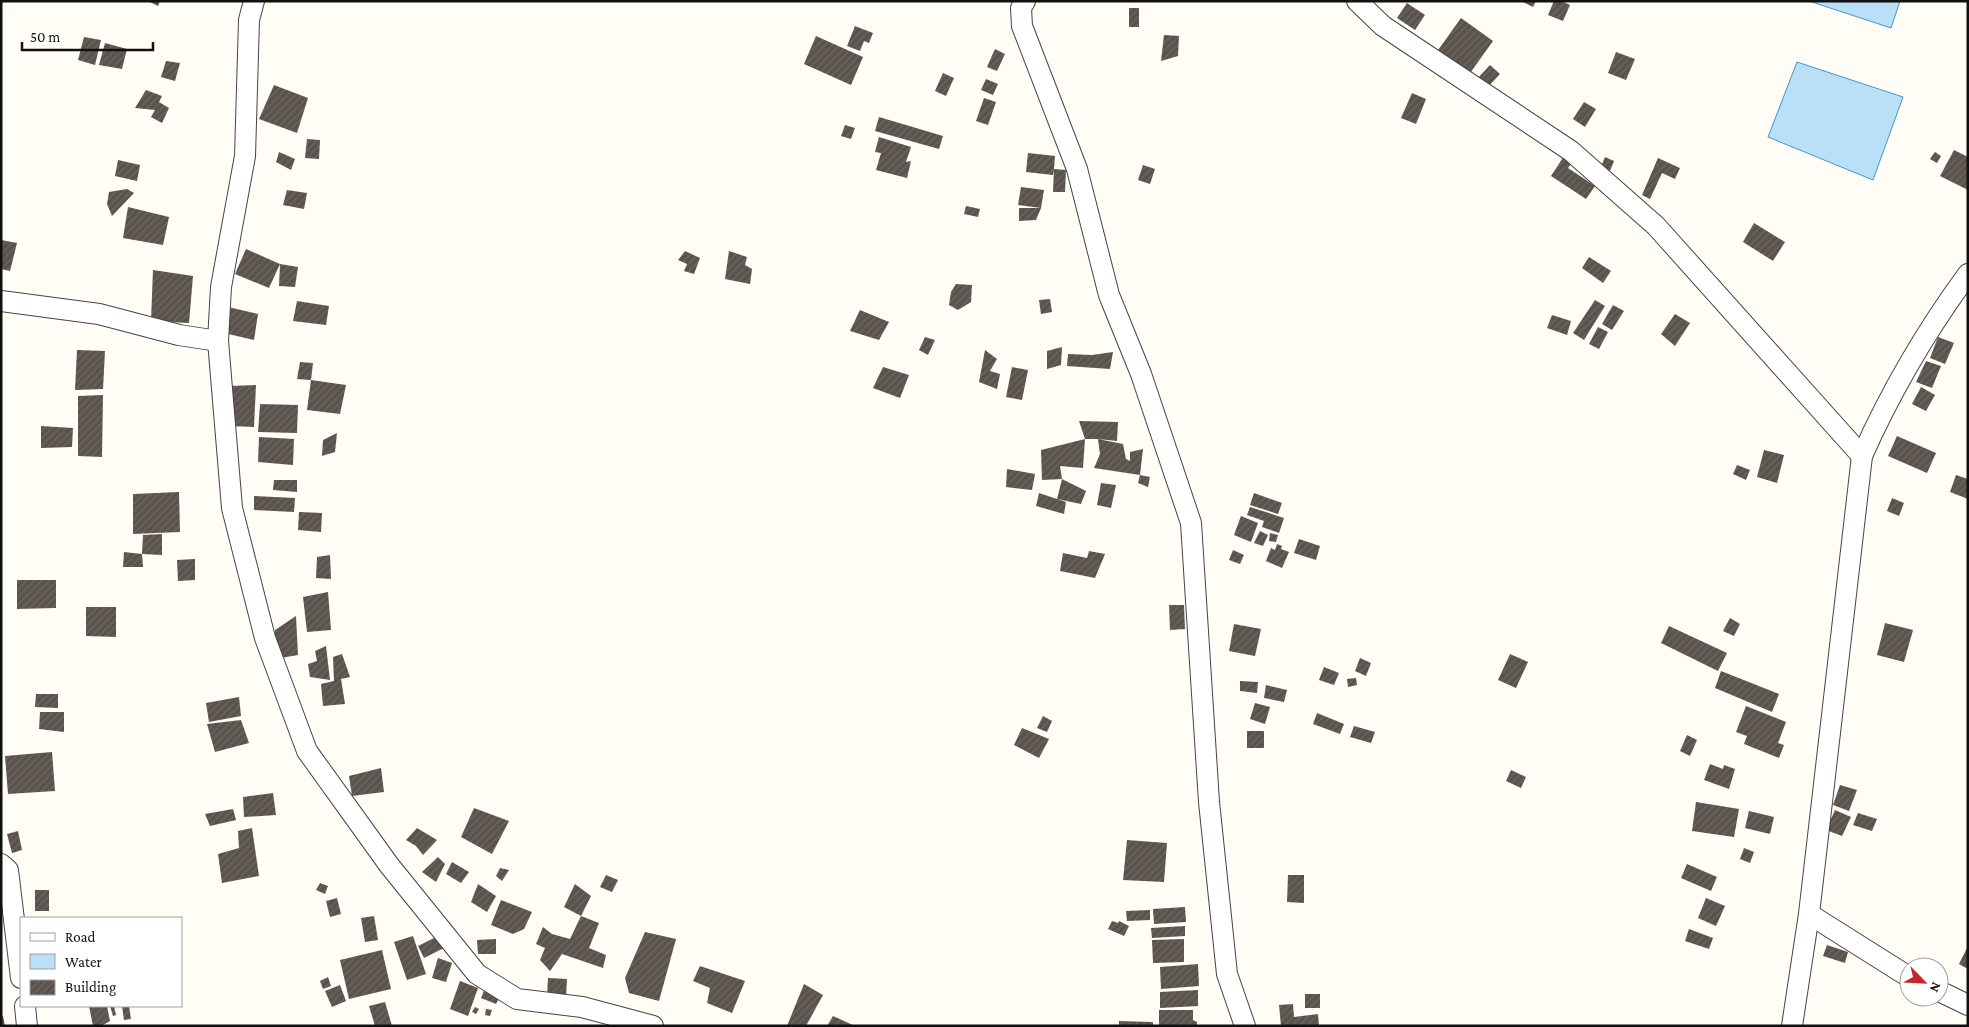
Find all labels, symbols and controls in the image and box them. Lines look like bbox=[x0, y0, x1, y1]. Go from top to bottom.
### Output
scale bar bbox=[22, 20, 154, 52]
text: 50 m bbox=[30, 29, 60, 45]
legend bbox=[20, 917, 182, 1007]
text: Road bbox=[65, 929, 96, 945]
text: Water bbox=[65, 954, 102, 970]
north arrow bbox=[1899, 957, 1949, 1007]
text: Building bbox=[65, 979, 116, 996]
text: N bbox=[1926, 980, 1945, 995]

